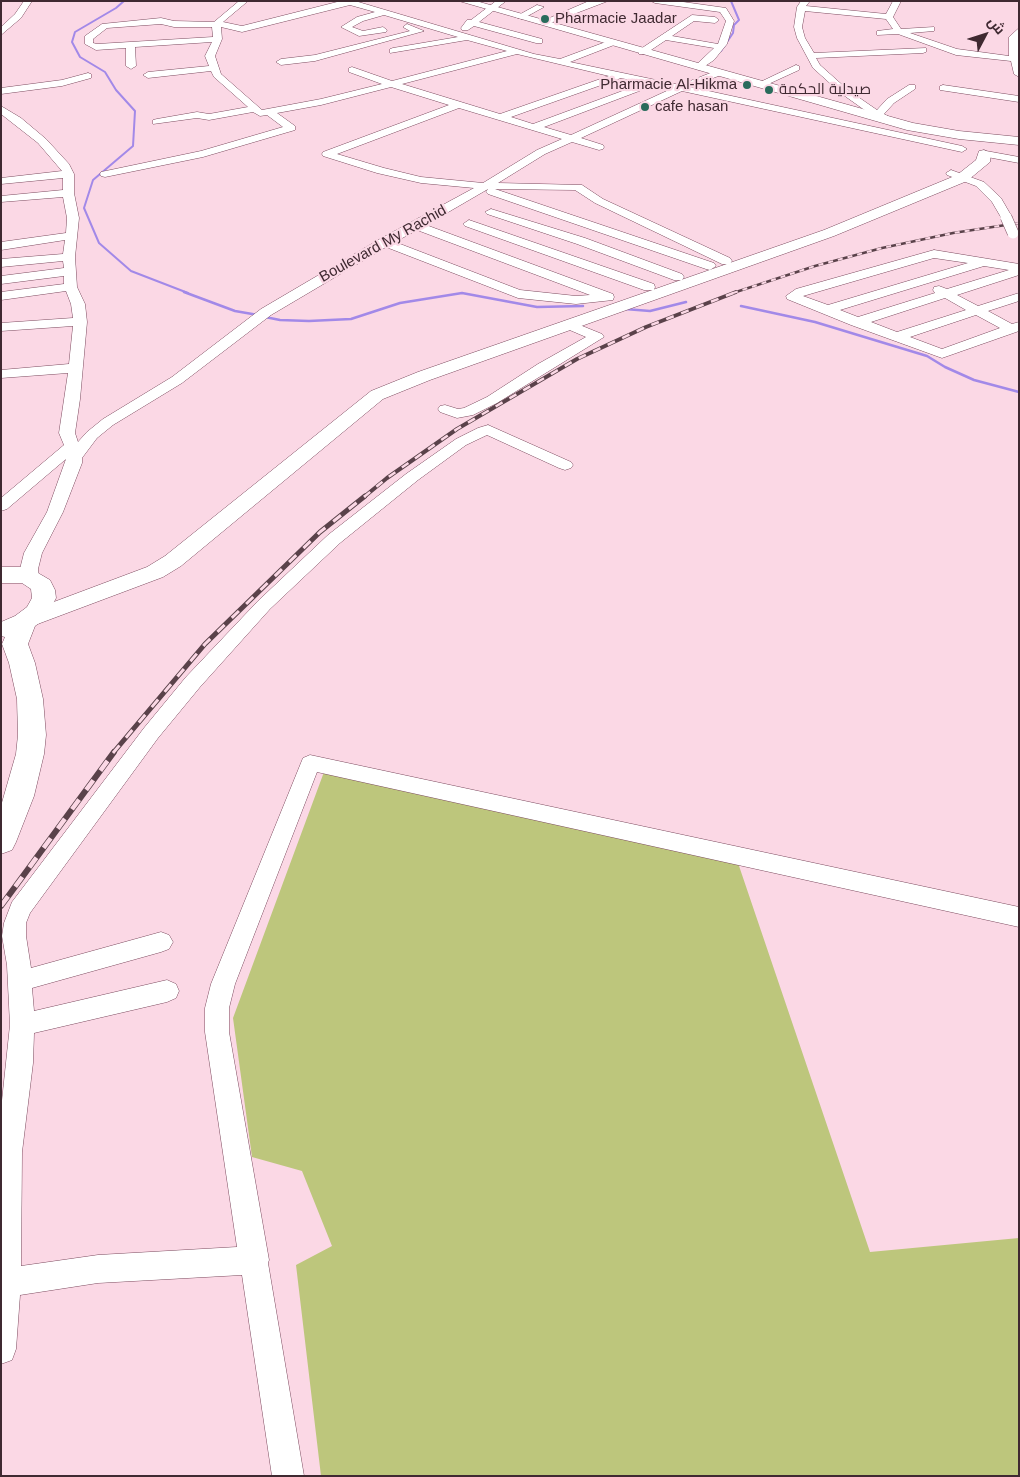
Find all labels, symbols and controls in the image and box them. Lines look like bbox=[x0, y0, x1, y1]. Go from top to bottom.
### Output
place label: Pharmacie Jaadar bbox=[555, 10, 677, 28]
north arrow bbox=[960, 10, 1010, 60]
marker: Pharmacie Jaadar bbox=[539, 13, 551, 25]
text: ش bbox=[985, 13, 1008, 37]
place label: Pharmacie Al-Hikma bbox=[600, 76, 737, 94]
marker: Pharmacie Al-Hikma bbox=[741, 79, 753, 91]
place label: صيدلية الحكمة bbox=[779, 81, 871, 99]
marker: صيدلية الحكمة bbox=[763, 84, 775, 96]
place label: cafe hasan bbox=[655, 98, 728, 116]
marker: cafe hasan bbox=[639, 101, 651, 113]
street label: Boulevard My Rachid bbox=[316, 202, 450, 286]

